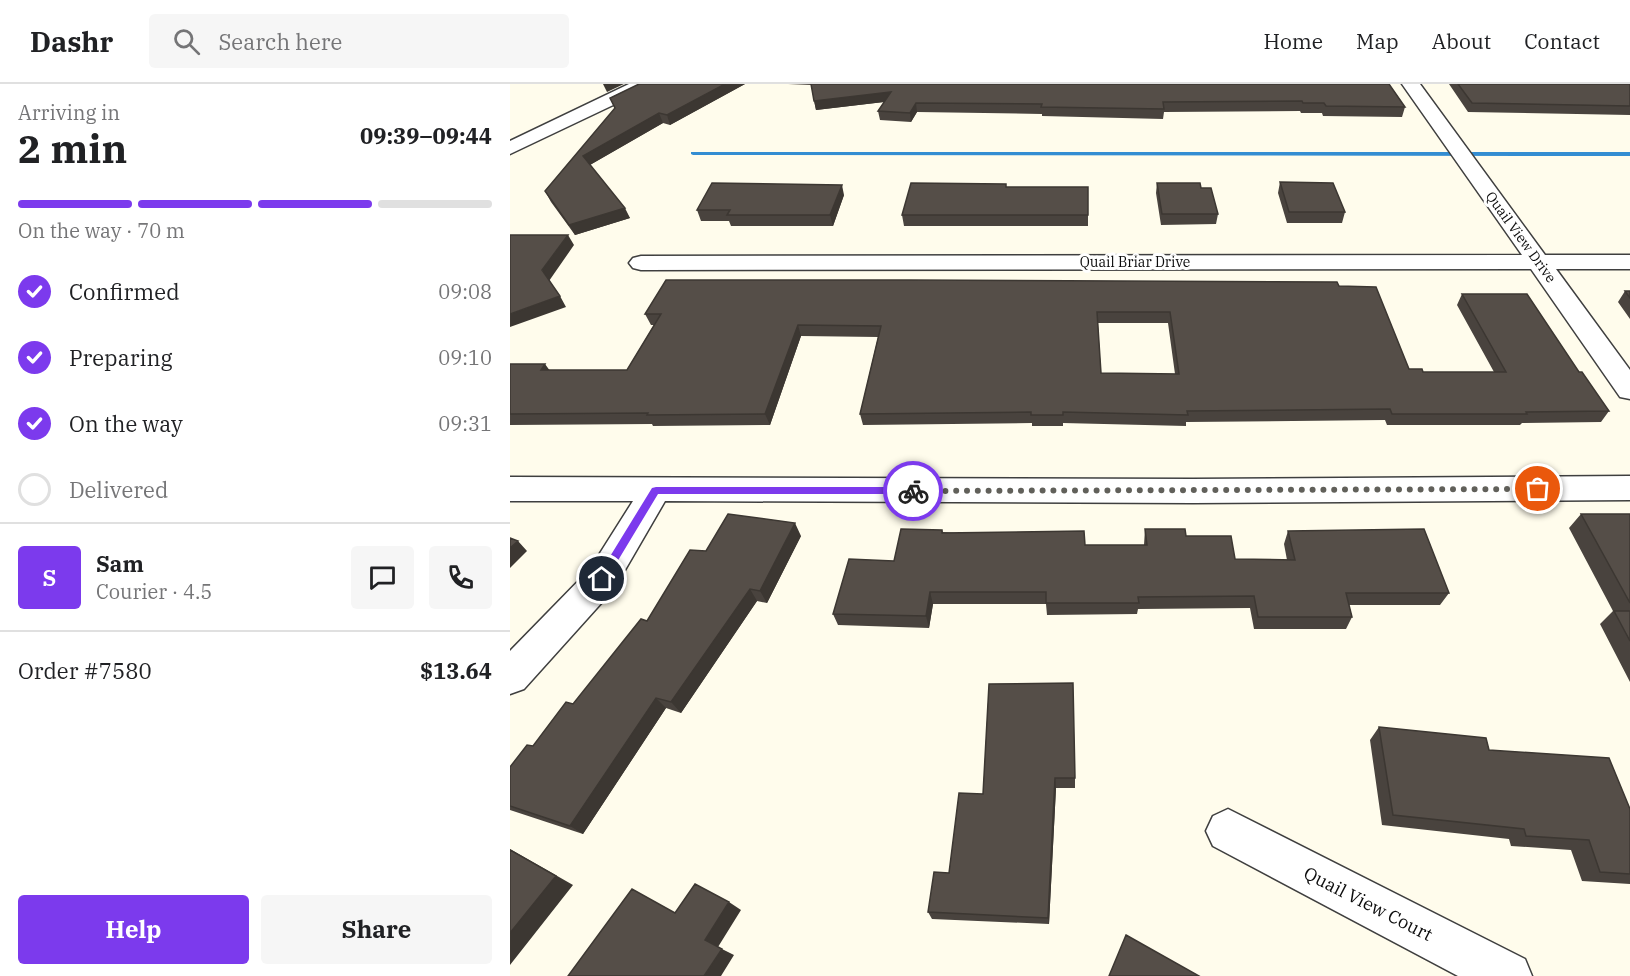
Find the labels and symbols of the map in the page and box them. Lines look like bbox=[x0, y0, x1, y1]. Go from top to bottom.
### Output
street label: Quail View Drive bbox=[1482, 188, 1560, 286]
street label: Quail Briar Drive bbox=[1080, 253, 1190, 271]
courier bbox=[883, 461, 943, 521]
pin bbox=[1512, 463, 1563, 514]
pin bbox=[576, 553, 627, 604]
street label: Quail View Court bbox=[1300, 861, 1436, 946]

